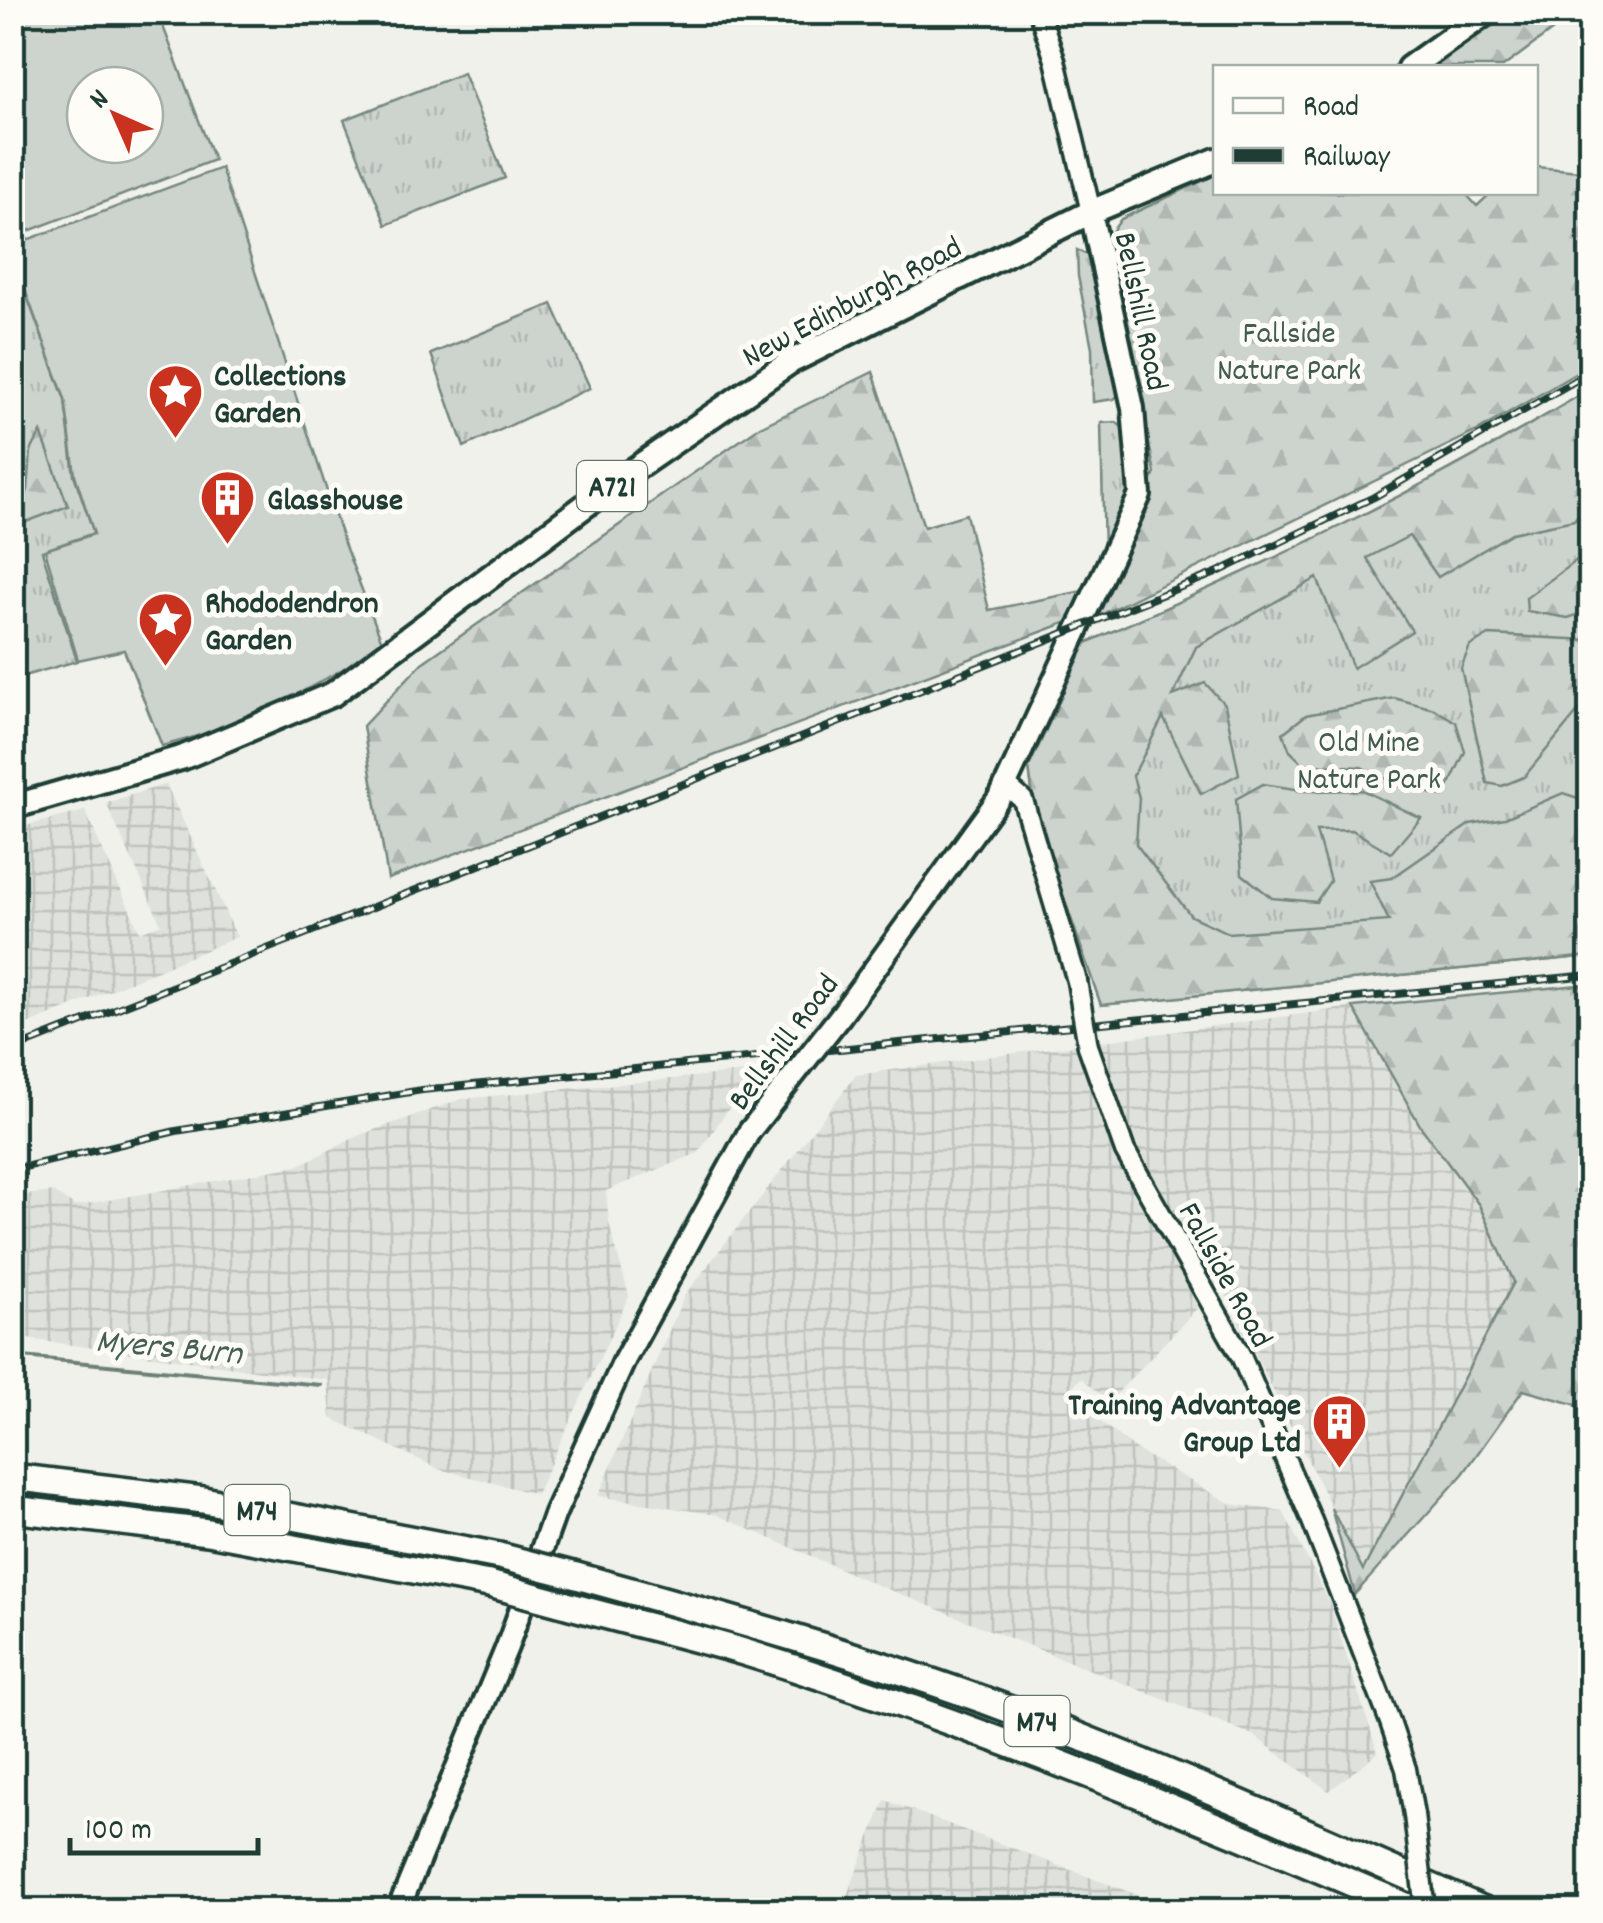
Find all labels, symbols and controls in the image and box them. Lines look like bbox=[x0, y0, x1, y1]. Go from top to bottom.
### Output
north arrow bbox=[65, 65, 165, 165]
legend bbox=[1213, 65, 1538, 195]
text: N bbox=[82, 82, 120, 120]
text: Road bbox=[1303, 88, 1359, 131]
text: Railway bbox=[1303, 138, 1391, 181]
street label: New Edinburgh Road bbox=[735, 227, 972, 382]
street label: Bellshill Road bbox=[1099, 229, 1177, 396]
park label: Fallside Nature Park bbox=[1217, 313, 1361, 396]
place label: Collections Garden bbox=[214, 356, 346, 439]
place icon: Collections Garden bbox=[145, 362, 205, 441]
road number: A721 bbox=[577, 461, 647, 511]
building icon: Glasshouse bbox=[198, 468, 258, 547]
place label: Glasshouse bbox=[267, 480, 403, 526]
place label: Rhododendron Garden bbox=[205, 583, 379, 666]
place icon: Rhododendron Garden bbox=[136, 589, 196, 668]
park label: Old Mine Nature Park bbox=[1297, 722, 1441, 805]
street label: Bellshill Road bbox=[719, 966, 853, 1122]
street label: Fallside Road bbox=[1164, 1195, 1282, 1358]
water label: Myers Burn bbox=[93, 1319, 246, 1381]
place label: Training Advantage Group Ltd bbox=[1068, 1385, 1301, 1468]
building icon: Training Advantage Group Ltd bbox=[1310, 1391, 1370, 1470]
road number: M74 bbox=[224, 1485, 290, 1535]
road number: M74 bbox=[1004, 1696, 1070, 1746]
scale bar bbox=[70, 1793, 258, 1855]
text: 100 m bbox=[85, 1811, 152, 1854]

